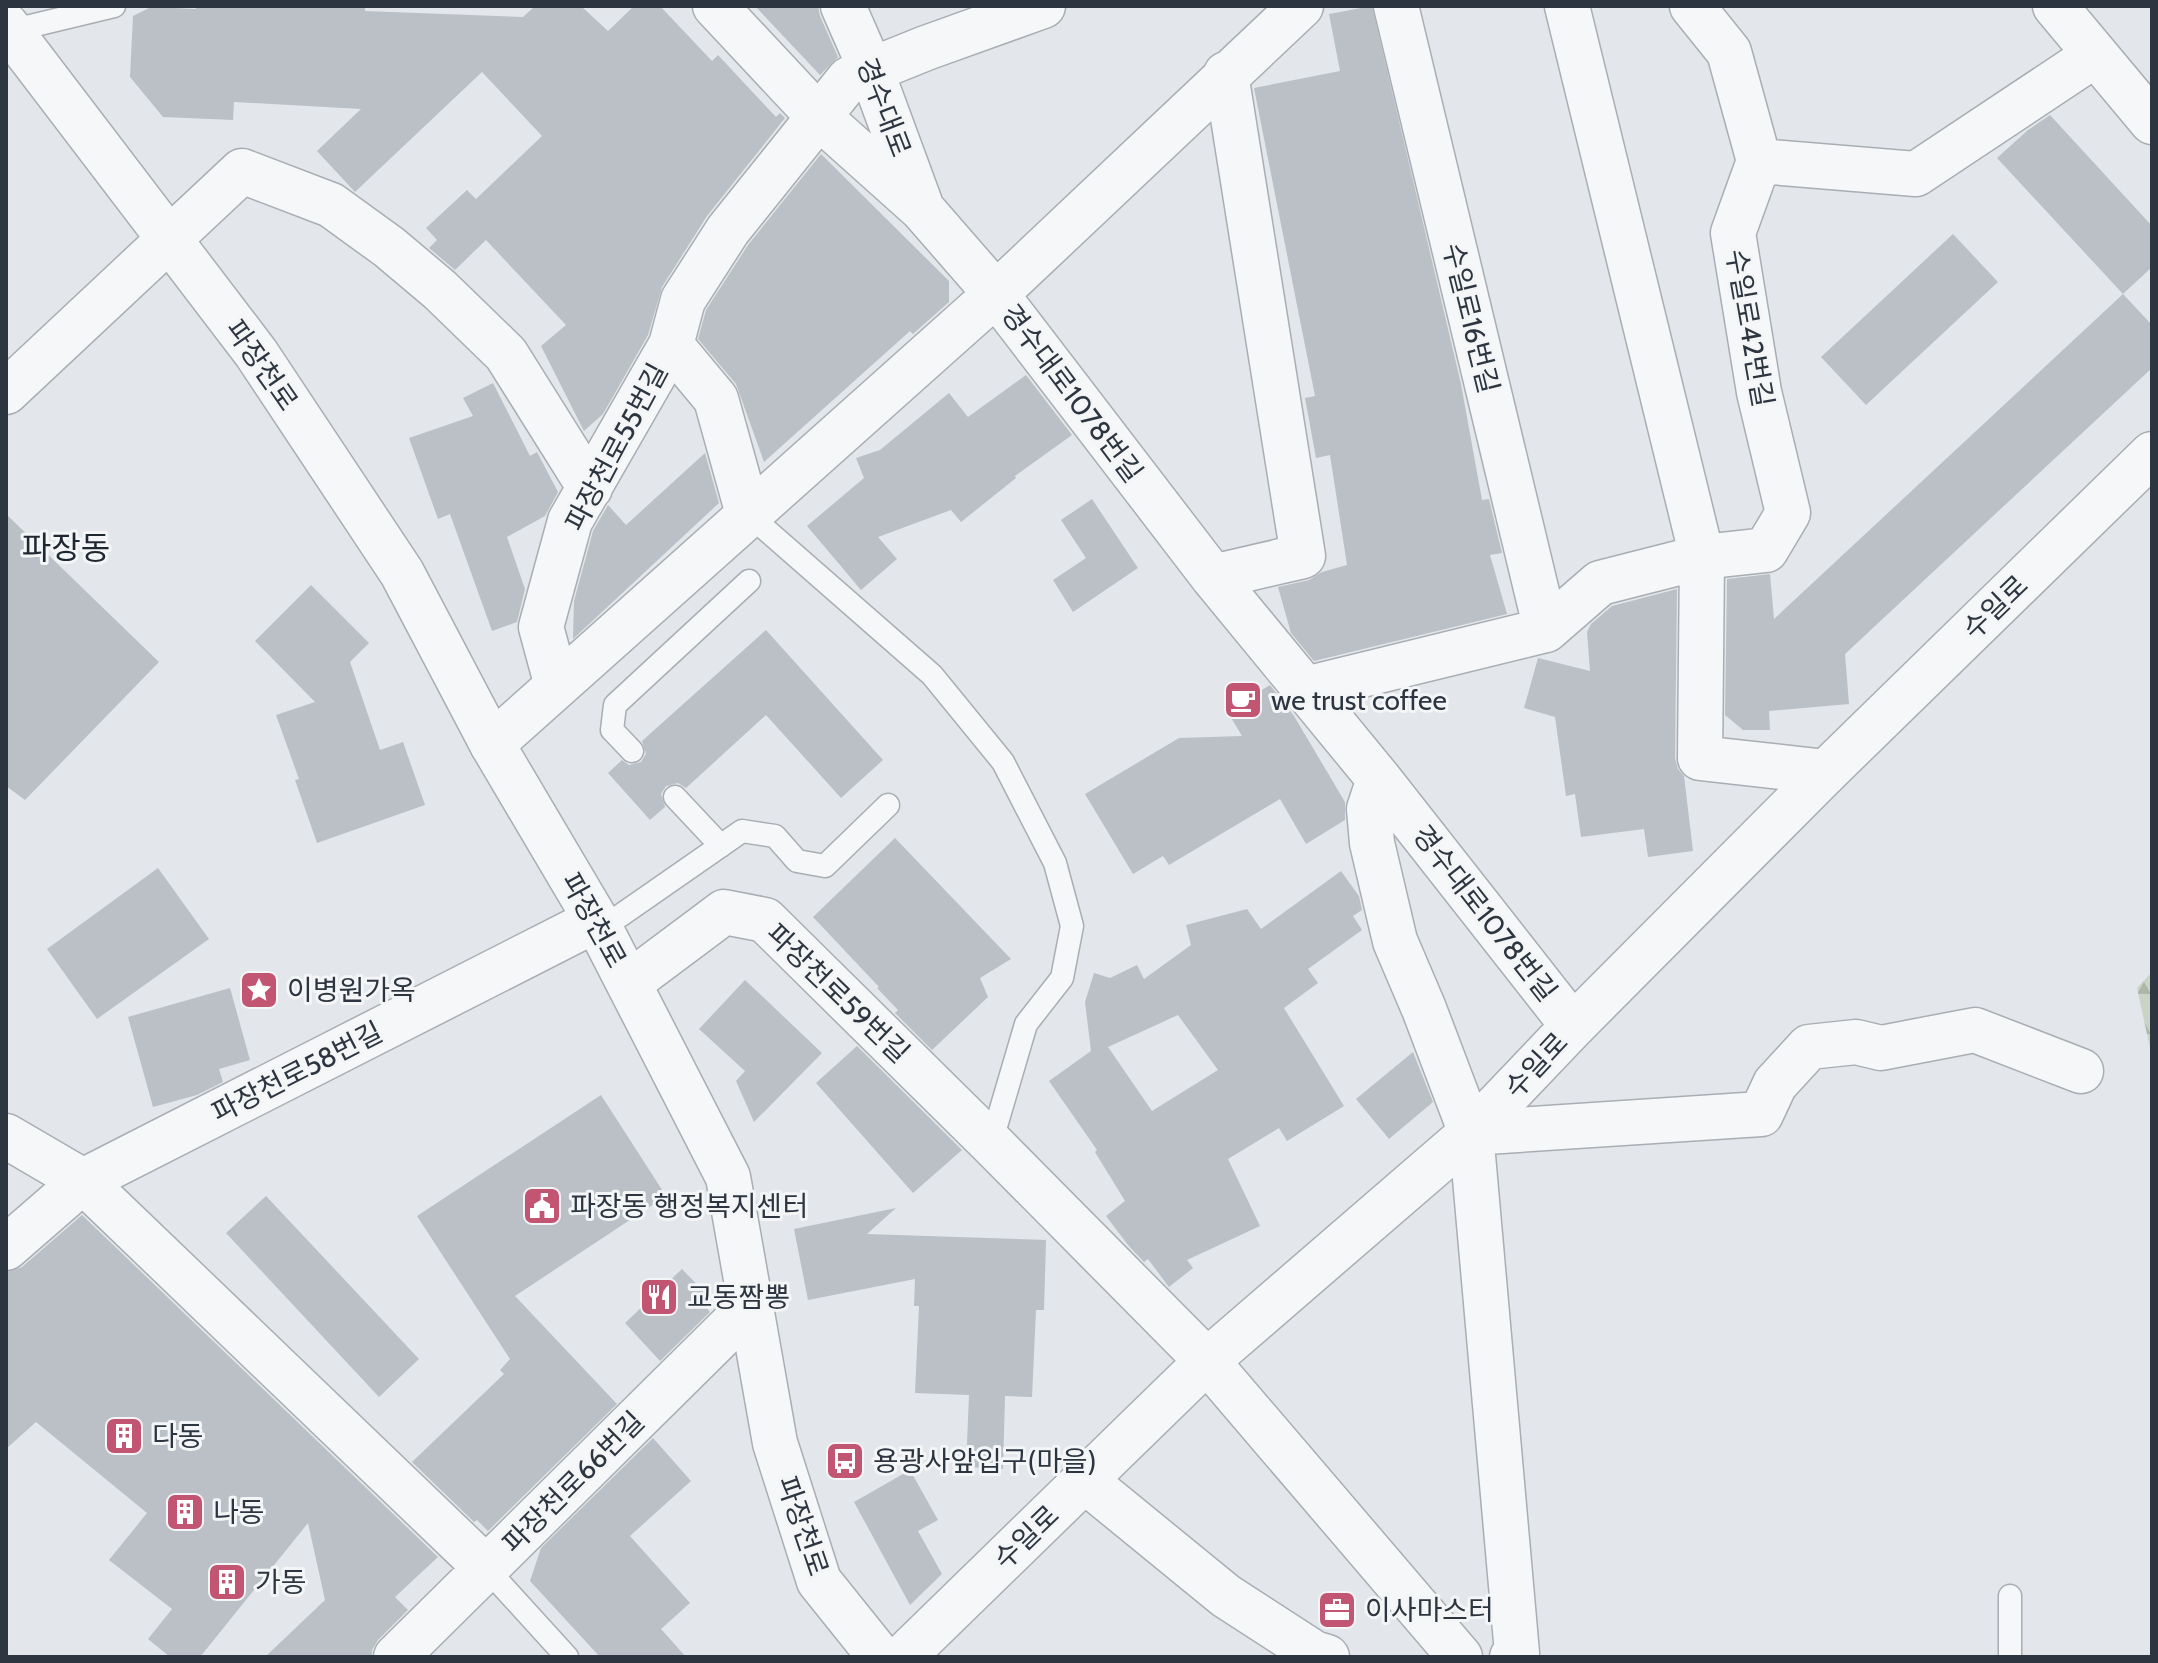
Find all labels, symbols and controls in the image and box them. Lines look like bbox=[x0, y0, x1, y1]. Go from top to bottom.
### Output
street label: 경수대로 bbox=[850, 53, 918, 161]
street label: 수일로16번길 bbox=[1436, 239, 1506, 397]
street label: 수일로42번길 bbox=[1719, 246, 1781, 410]
street label: 경수대로1078번길 bbox=[994, 297, 1150, 489]
street label: 파장천로 bbox=[219, 313, 305, 417]
street label: 파장천로55번길 bbox=[558, 357, 674, 537]
district label: 파장동 bbox=[22, 528, 110, 567]
street label: 수일로 bbox=[1955, 568, 2035, 646]
cafe icon: we trust coffee bbox=[1222, 679, 1264, 721]
place label: we trust coffee bbox=[1271, 683, 1447, 717]
street label: 경수대로1078번길 bbox=[1406, 818, 1564, 1008]
street label: 파장천로 bbox=[554, 867, 634, 973]
street label: 파장천로59번길 bbox=[759, 916, 917, 1070]
place icon: 이병원가옥 bbox=[238, 969, 280, 1011]
place label: 이병원가옥 bbox=[287, 973, 416, 1007]
street label: 파장천로58번길 bbox=[206, 1014, 388, 1130]
street label: 수일로 bbox=[1497, 1025, 1575, 1105]
public building icon: 파장동 행정복지센터 bbox=[521, 1185, 563, 1227]
place label: 파장동 행정복지센터 bbox=[570, 1189, 808, 1223]
restaurant icon: 교동짬뽕 bbox=[638, 1276, 680, 1318]
place label: 교동짬뽕 bbox=[687, 1280, 790, 1314]
street label: 파장천로66번길 bbox=[495, 1404, 651, 1560]
building icon: 다동 bbox=[103, 1415, 145, 1457]
place label: 다동 bbox=[152, 1419, 204, 1453]
bus stop icon: 용광사앞입구(마을) bbox=[824, 1440, 866, 1482]
place label: 용광사앞입구(마을) bbox=[873, 1444, 1097, 1478]
street label: 파장천로 bbox=[770, 1472, 836, 1580]
building icon: 나동 bbox=[164, 1491, 206, 1533]
place label: 나동 bbox=[213, 1495, 265, 1529]
street label: 수일로 bbox=[986, 1498, 1066, 1576]
building icon: 가동 bbox=[206, 1561, 248, 1603]
place label: 가동 bbox=[255, 1565, 307, 1599]
office icon: 이사마스터 bbox=[1316, 1589, 1358, 1631]
place label: 이사마스터 bbox=[1365, 1593, 1494, 1627]

